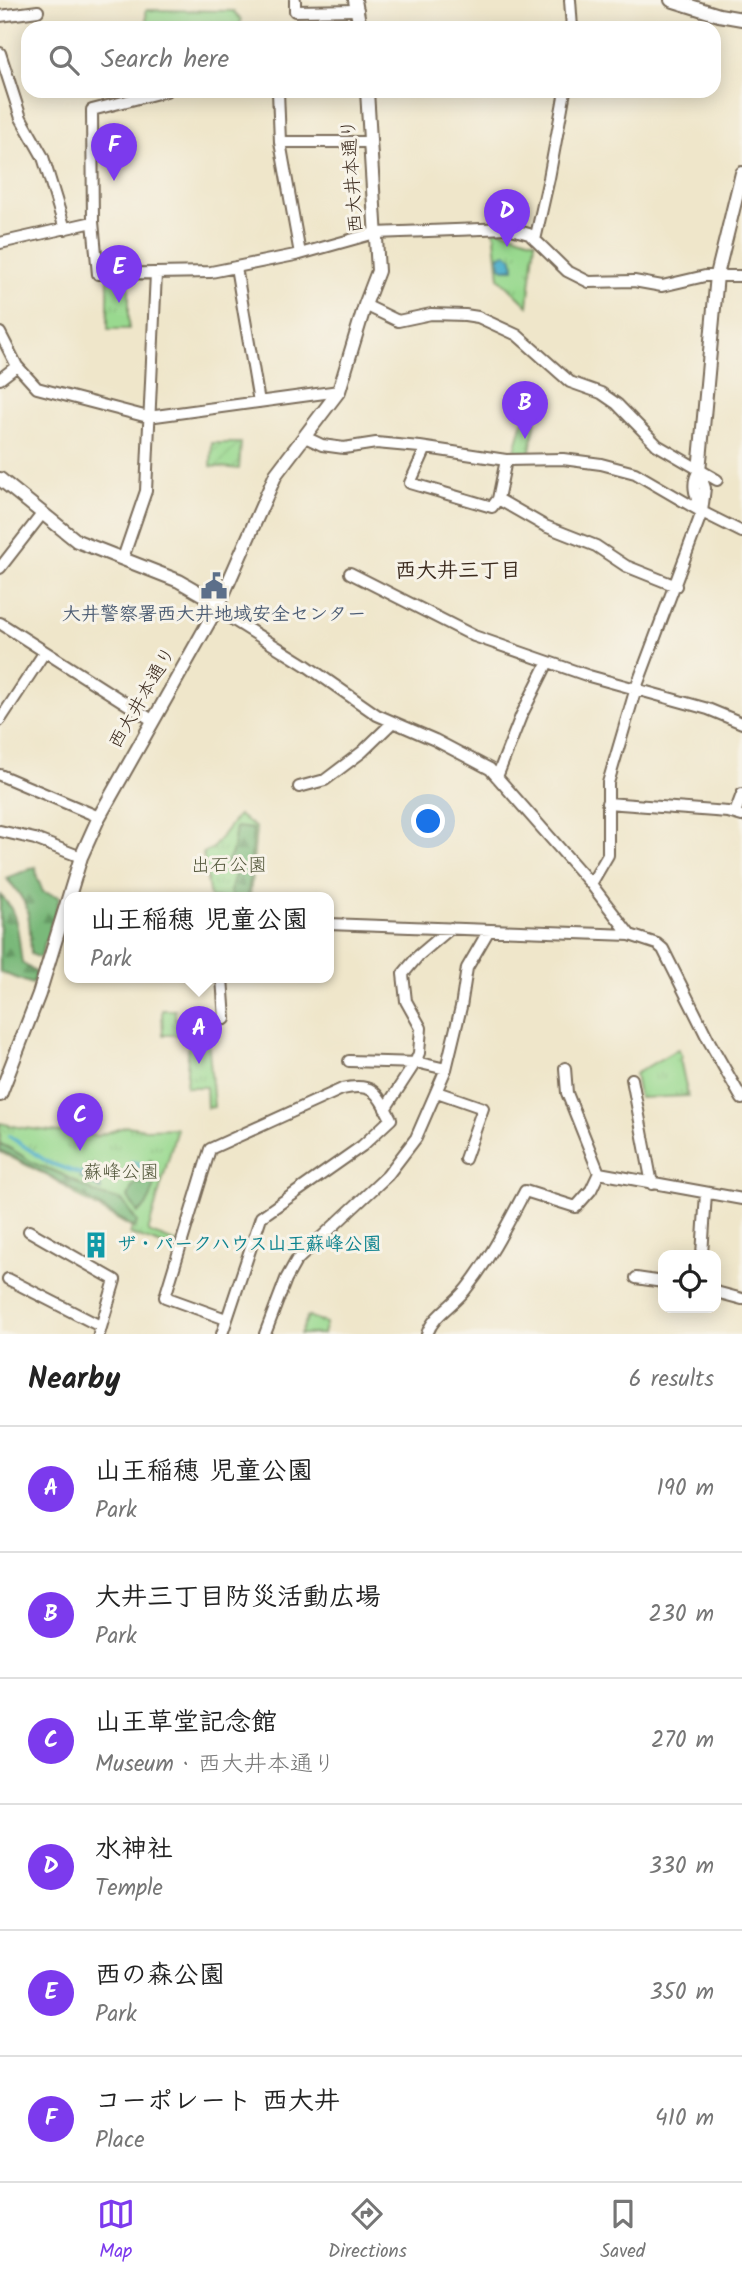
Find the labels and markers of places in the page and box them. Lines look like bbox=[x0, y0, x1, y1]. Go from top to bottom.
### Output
pin: F bbox=[91, 123, 137, 181]
pin: D bbox=[484, 189, 530, 247]
pin: E bbox=[96, 245, 142, 303]
pin: B bbox=[502, 381, 548, 439]
public building icon: 大井警察署西大井地域安全センター bbox=[199, 571, 229, 601]
place label: 大井警察署西大井地域安全センター bbox=[62, 600, 366, 630]
pin: A bbox=[176, 1006, 222, 1064]
pin: C bbox=[57, 1093, 103, 1151]
building icon: ザ・パークハウス山王蘇峰公園 bbox=[81, 1230, 111, 1260]
place label: ザ・パークハウス山王蘇峰公園 bbox=[117, 1230, 381, 1260]

